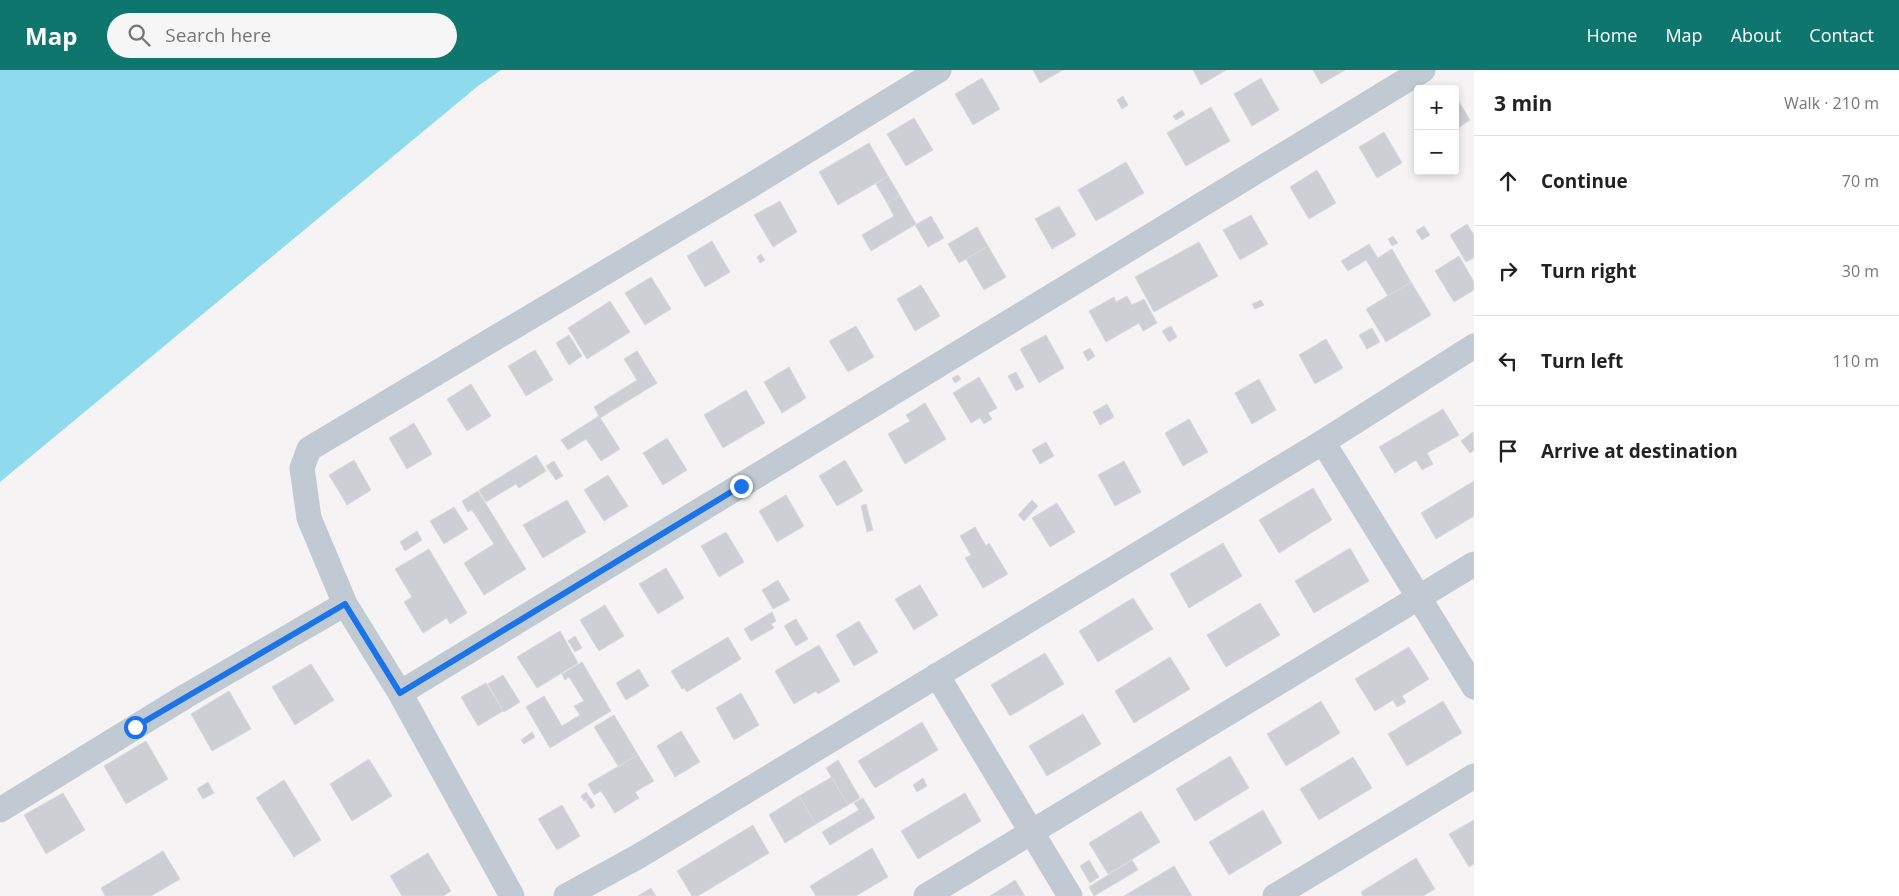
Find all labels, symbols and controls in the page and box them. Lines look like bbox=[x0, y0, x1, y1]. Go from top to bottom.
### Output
search box bbox=[107, 13, 457, 58]
text: Map bbox=[25, 19, 77, 52]
icon: search bbox=[125, 21, 153, 49]
text: Search here bbox=[165, 22, 271, 48]
text: Home bbox=[1587, 23, 1637, 47]
text: Map bbox=[1665, 23, 1703, 47]
text: About bbox=[1731, 23, 1781, 47]
text: Contact bbox=[1809, 23, 1874, 47]
map controls bbox=[1414, 85, 1459, 175]
button: + bbox=[1414, 85, 1459, 130]
text: 3 min bbox=[1494, 89, 1552, 117]
text: Walk · 210 m bbox=[1784, 92, 1879, 114]
button: − bbox=[1414, 130, 1459, 175]
icon: ahead bbox=[1494, 167, 1522, 195]
text: Continue bbox=[1541, 168, 1628, 194]
text: 70 m bbox=[1842, 170, 1879, 192]
icon: right bbox=[1494, 257, 1522, 285]
text: Turn right bbox=[1541, 258, 1636, 284]
text: 30 m bbox=[1842, 260, 1879, 282]
icon: left bbox=[1494, 347, 1522, 375]
text: Turn left bbox=[1541, 348, 1623, 374]
text: 110 m bbox=[1833, 350, 1879, 372]
icon: arrive bbox=[1494, 437, 1522, 465]
text: Arrive at destination bbox=[1541, 438, 1738, 464]
route end bbox=[730, 475, 753, 498]
route start bbox=[124, 716, 147, 739]

